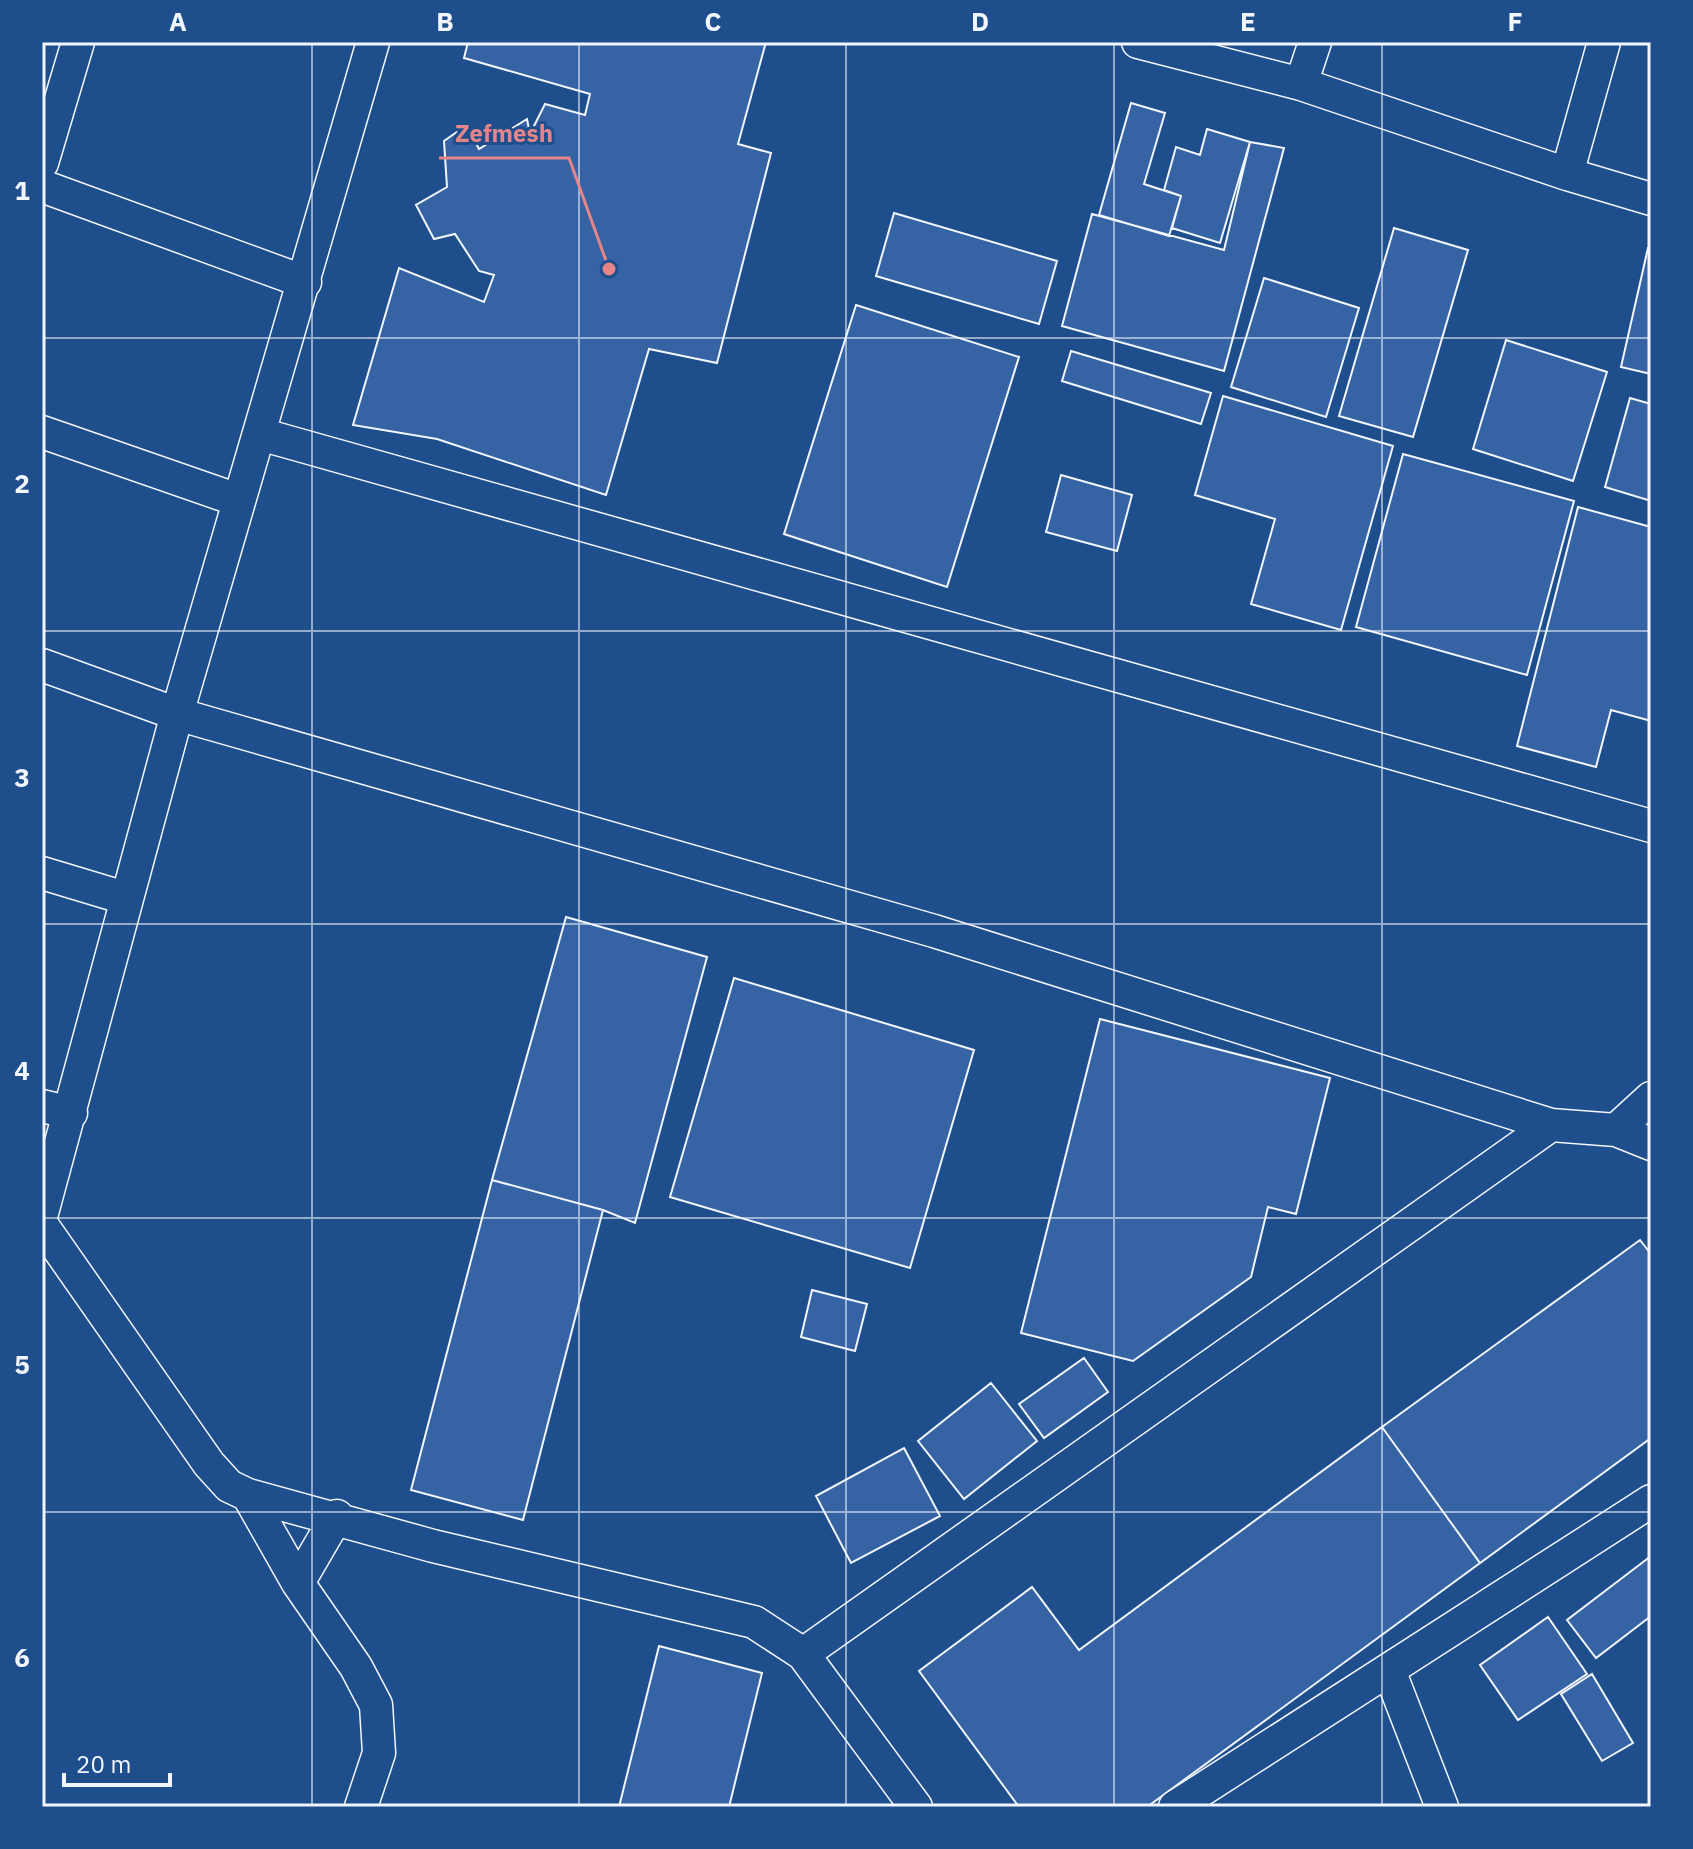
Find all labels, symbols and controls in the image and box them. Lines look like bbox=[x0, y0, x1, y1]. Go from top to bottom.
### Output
text: A bbox=[169, 4, 187, 38]
text: B bbox=[436, 4, 454, 38]
text: C bbox=[705, 4, 722, 38]
text: D bbox=[971, 4, 989, 38]
text: E bbox=[1240, 4, 1256, 38]
text: F bbox=[1507, 4, 1523, 38]
callout: Zefmesh bbox=[439, 110, 569, 158]
text: Zefmesh bbox=[455, 117, 553, 149]
text: 1 bbox=[14, 173, 30, 207]
text: 2 bbox=[14, 466, 30, 500]
text: 3 bbox=[14, 760, 30, 794]
text: 4 bbox=[14, 1053, 30, 1087]
text: 5 bbox=[14, 1347, 30, 1381]
text: 6 bbox=[14, 1640, 30, 1674]
scale bar bbox=[64, 1737, 170, 1787]
text: 20 m bbox=[76, 1748, 131, 1780]

